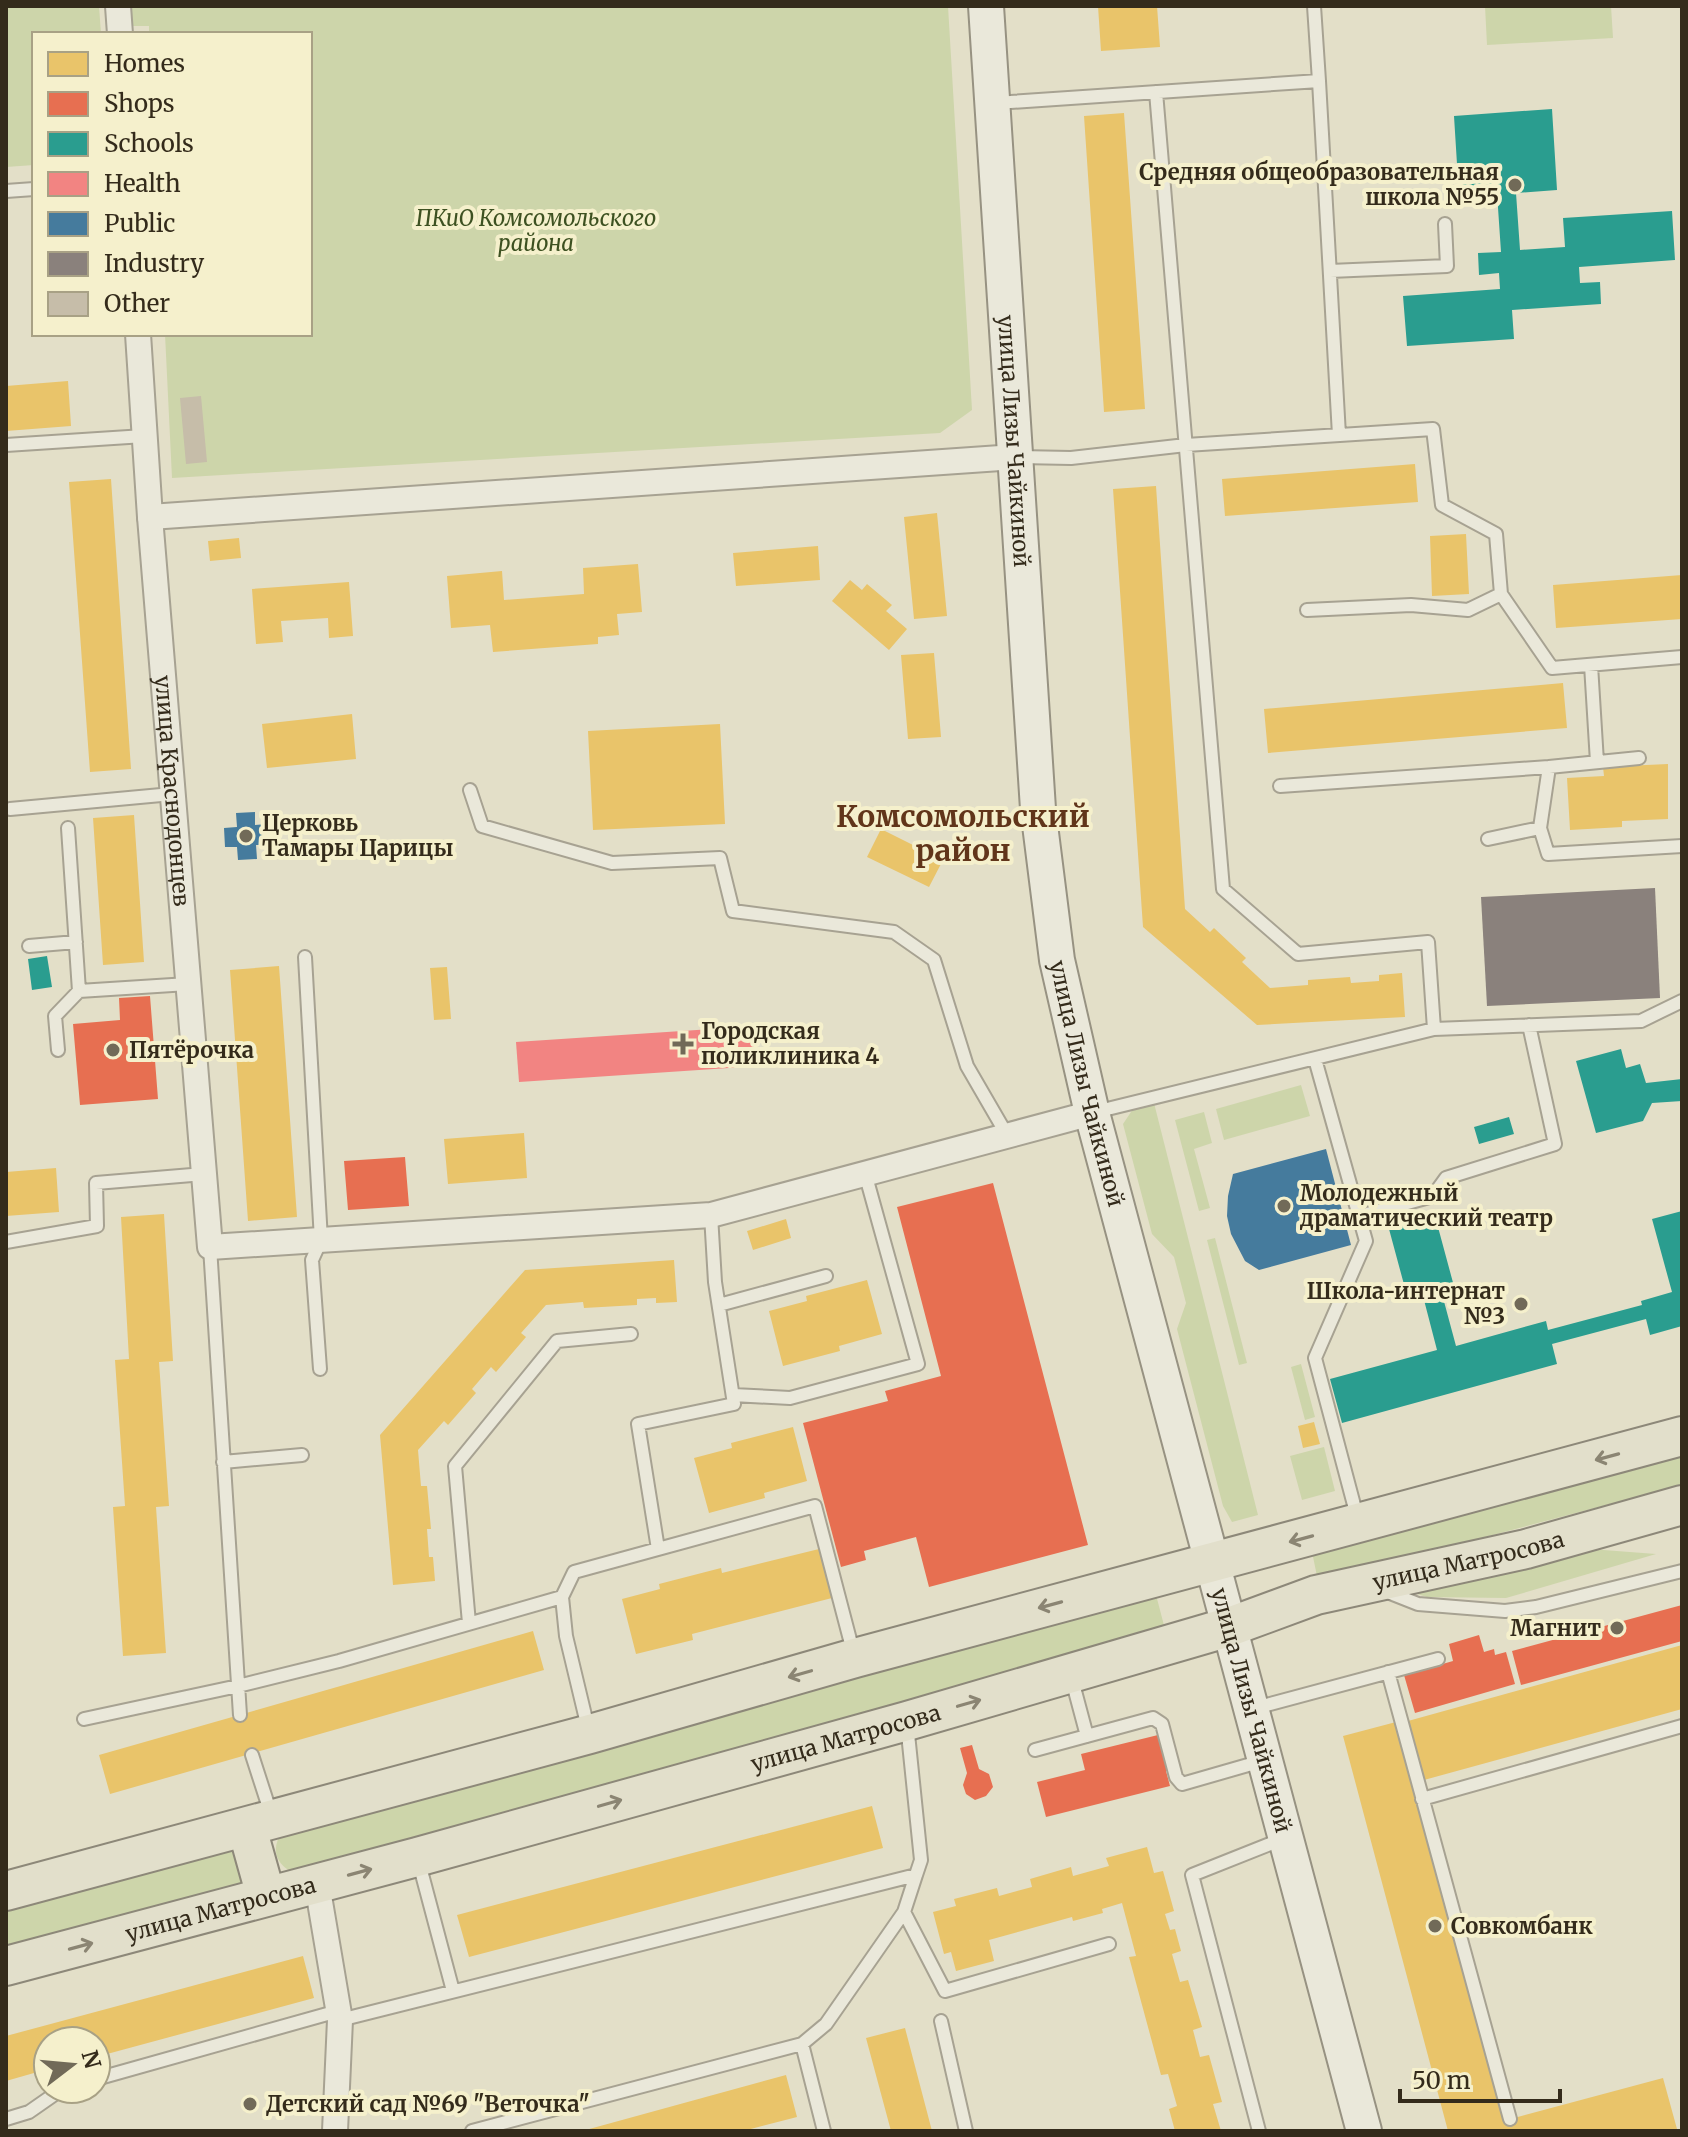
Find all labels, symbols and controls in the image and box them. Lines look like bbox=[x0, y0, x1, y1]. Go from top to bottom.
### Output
legend bbox=[32, 32, 312, 336]
text: Homes bbox=[104, 48, 185, 79]
text: Shops bbox=[104, 88, 175, 119]
text: Schools bbox=[104, 128, 194, 159]
place label: Средняя общеобразовательная школа №55 bbox=[1139, 158, 1499, 211]
text: Health bbox=[104, 168, 181, 199]
marker: Средняя общеобразовательная школа №55 bbox=[1506, 176, 1524, 194]
park label: ПКиО Комсомольского района bbox=[416, 204, 656, 257]
text: Public bbox=[104, 208, 175, 239]
text: Industry bbox=[104, 248, 204, 279]
text: Other bbox=[104, 288, 170, 319]
street label: улица Лизы Чайкиной bbox=[992, 314, 1036, 568]
street label: улица Краснодонцев bbox=[149, 674, 196, 907]
district label: Комсомольский район bbox=[836, 797, 1090, 869]
place label: Церковь Тамары Царицы bbox=[262, 809, 454, 862]
marker: Церковь Тамары Царицы bbox=[237, 827, 255, 845]
street label: улица Лизы Чайкиной bbox=[1044, 958, 1130, 1210]
place label: Городская поликлиника 4 bbox=[701, 1017, 879, 1070]
marker: Городская поликлиника 4 bbox=[672, 1033, 694, 1055]
place label: Пятёрочка bbox=[129, 1036, 254, 1064]
marker: Пятёрочка bbox=[104, 1041, 122, 1059]
place label: Молодежный драматический театр bbox=[1299, 1179, 1553, 1232]
marker: Молодежный драматический театр bbox=[1275, 1197, 1293, 1215]
place label: Школа-интернат №3 bbox=[1307, 1277, 1505, 1330]
marker: Школа-интернат №3 bbox=[1512, 1295, 1530, 1313]
one-way arrow bbox=[1594, 1450, 1620, 1465]
street label: улица Матросова bbox=[1370, 1525, 1568, 1596]
one-way arrow bbox=[1289, 1532, 1315, 1547]
street label: улица Лизы Чайкиной bbox=[1205, 1585, 1298, 1836]
one-way arrow bbox=[1038, 1599, 1064, 1614]
place label: Магнит bbox=[1510, 1614, 1601, 1642]
marker: Магнит bbox=[1608, 1619, 1626, 1637]
one-way arrow bbox=[787, 1667, 813, 1682]
one-way arrow bbox=[955, 1695, 981, 1710]
street label: улица Матросова bbox=[748, 1698, 944, 1778]
one-way arrow bbox=[597, 1795, 623, 1810]
one-way arrow bbox=[346, 1864, 372, 1879]
street label: улица Матросова bbox=[122, 1870, 319, 1948]
place label: Совкомбанк bbox=[1451, 1912, 1593, 1940]
marker: Совкомбанк bbox=[1426, 1917, 1444, 1935]
one-way arrow bbox=[68, 1938, 94, 1953]
north arrow bbox=[32, 2025, 112, 2105]
text: N bbox=[75, 2047, 107, 2072]
scale bar bbox=[1400, 2053, 1560, 2103]
text: 50 m bbox=[1412, 2065, 1471, 2096]
place label: Детский сад №69 "Веточка" bbox=[266, 2090, 590, 2118]
marker: Детский сад №69 "Веточка" bbox=[241, 2095, 259, 2113]

